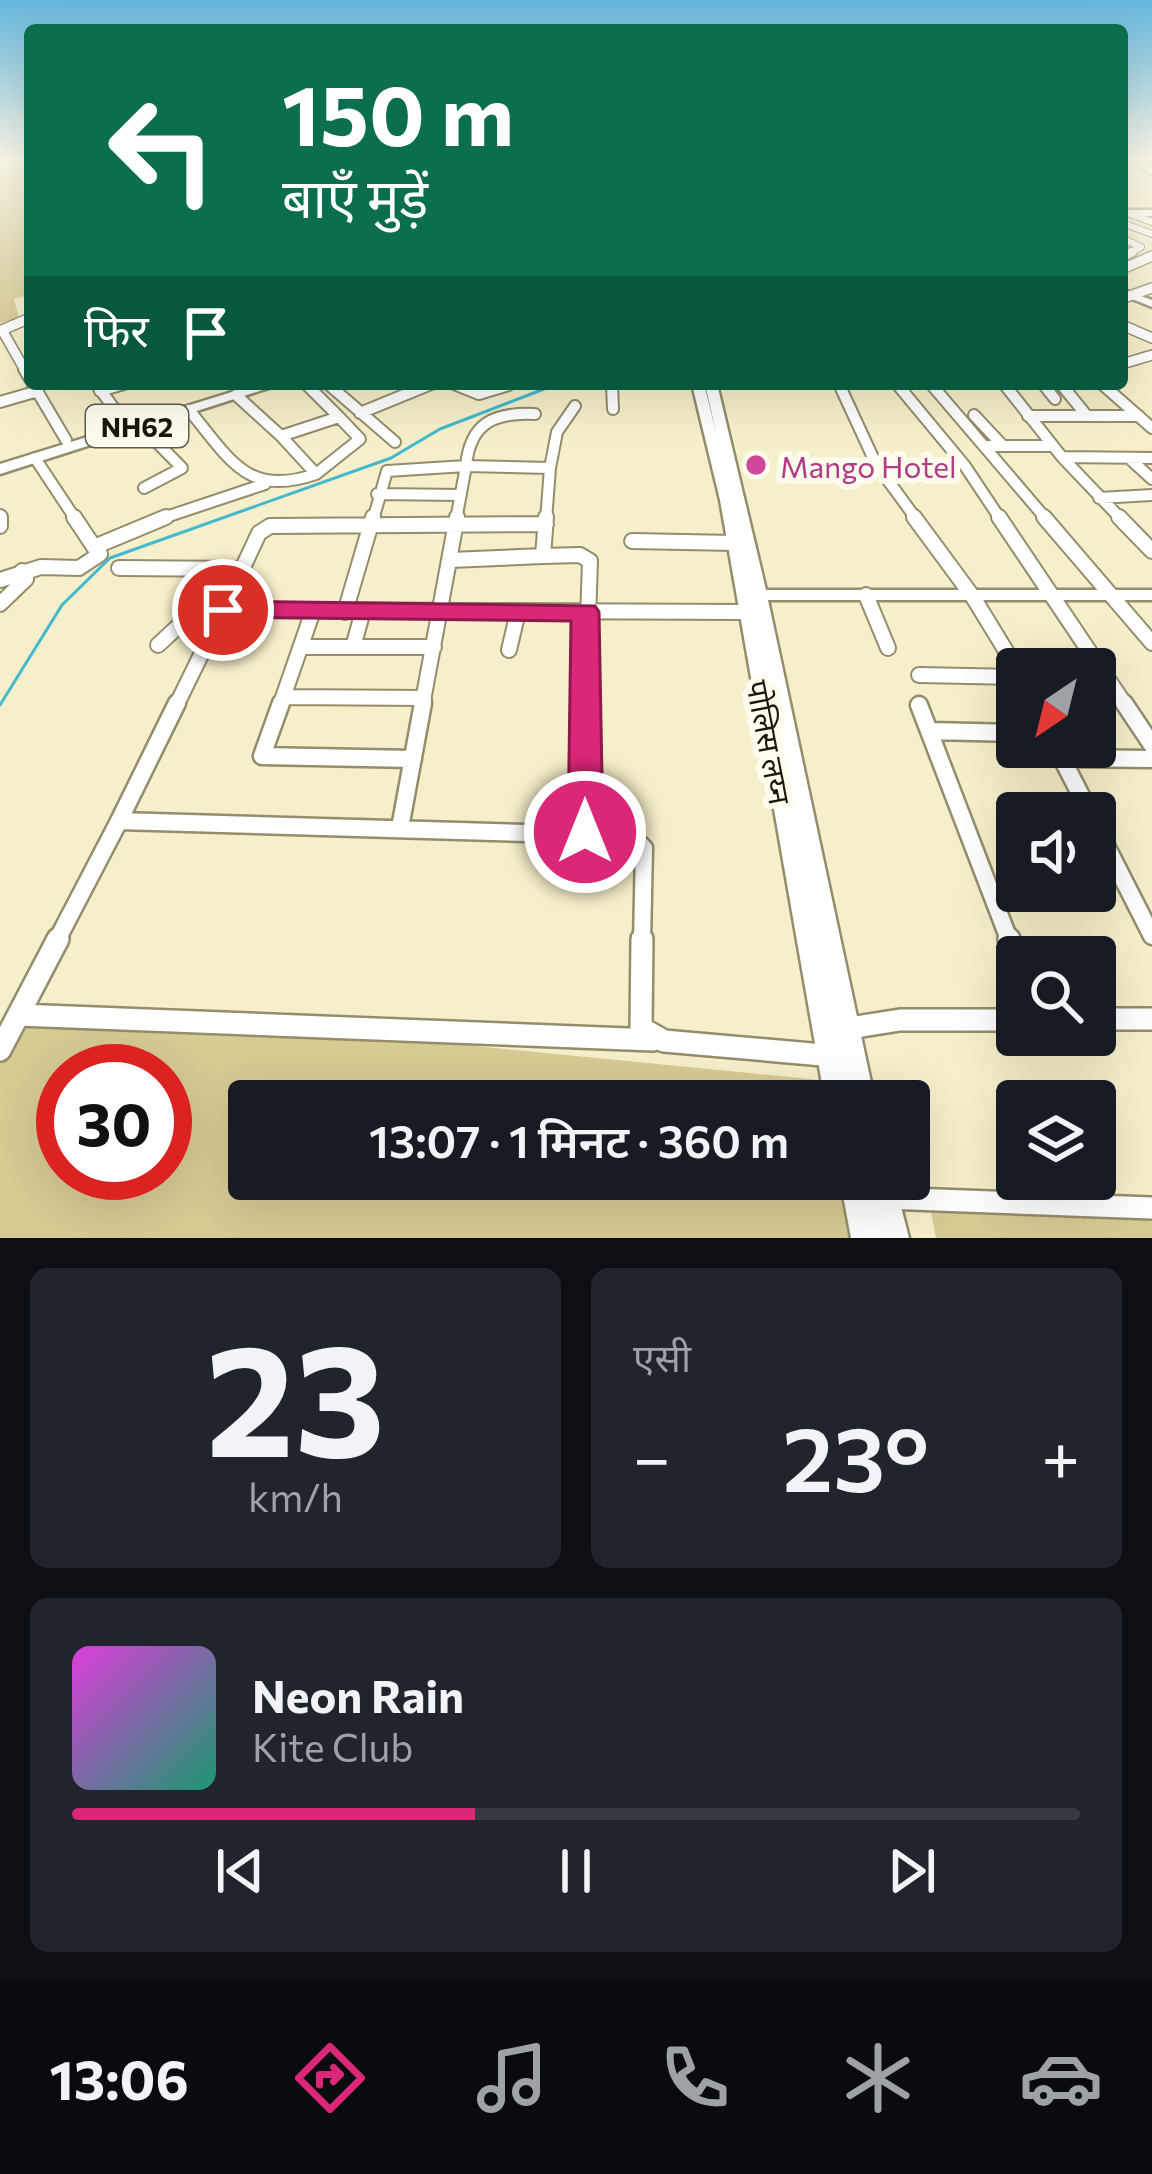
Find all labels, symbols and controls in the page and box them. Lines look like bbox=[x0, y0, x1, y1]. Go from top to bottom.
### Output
text: 150 m bbox=[282, 61, 514, 163]
icon: left bbox=[84, 72, 240, 228]
text: बाएँ मुड़ें bbox=[282, 163, 428, 229]
icon: arrive bbox=[173, 300, 239, 366]
text: फिर bbox=[84, 301, 149, 356]
road number: NH62 bbox=[86, 405, 188, 447]
place label: Mango Hotel bbox=[780, 447, 957, 484]
marker: Mango Hotel bbox=[743, 452, 769, 478]
pin bbox=[172, 559, 274, 661]
icon: arrive bbox=[190, 577, 256, 643]
north arrow bbox=[996, 648, 1116, 768]
map controls bbox=[996, 648, 1116, 1200]
street label: पोलिस लय्न bbox=[740, 677, 800, 809]
position arrow bbox=[522, 769, 648, 895]
button: sound bbox=[996, 792, 1116, 912]
button: search bbox=[996, 936, 1116, 1056]
speed limit sign: 30 bbox=[36, 1044, 192, 1200]
button: layers bbox=[996, 1080, 1116, 1200]
text: 13:07 · 1 मिनट · 360 m bbox=[369, 1112, 789, 1167]
text: 23 bbox=[206, 1298, 385, 1489]
text: एसी bbox=[633, 1332, 691, 1380]
text: 23° bbox=[782, 1400, 929, 1511]
text: − bbox=[633, 1415, 671, 1496]
text: + bbox=[1041, 1415, 1080, 1496]
text: km/h bbox=[248, 1472, 343, 1520]
text: Neon Rain bbox=[252, 1667, 464, 1722]
text: Kite Club bbox=[252, 1722, 413, 1770]
icon: previous bbox=[207, 1838, 273, 1904]
icon: pause bbox=[543, 1838, 609, 1904]
icon: next bbox=[879, 1838, 945, 1904]
icon: directions bbox=[288, 2036, 372, 2120]
icon: music bbox=[470, 2036, 554, 2120]
icon: phone bbox=[653, 2036, 737, 2120]
icon: climate bbox=[836, 2036, 920, 2120]
icon: car bbox=[1019, 2036, 1103, 2120]
text: 13:06 bbox=[49, 2045, 189, 2111]

